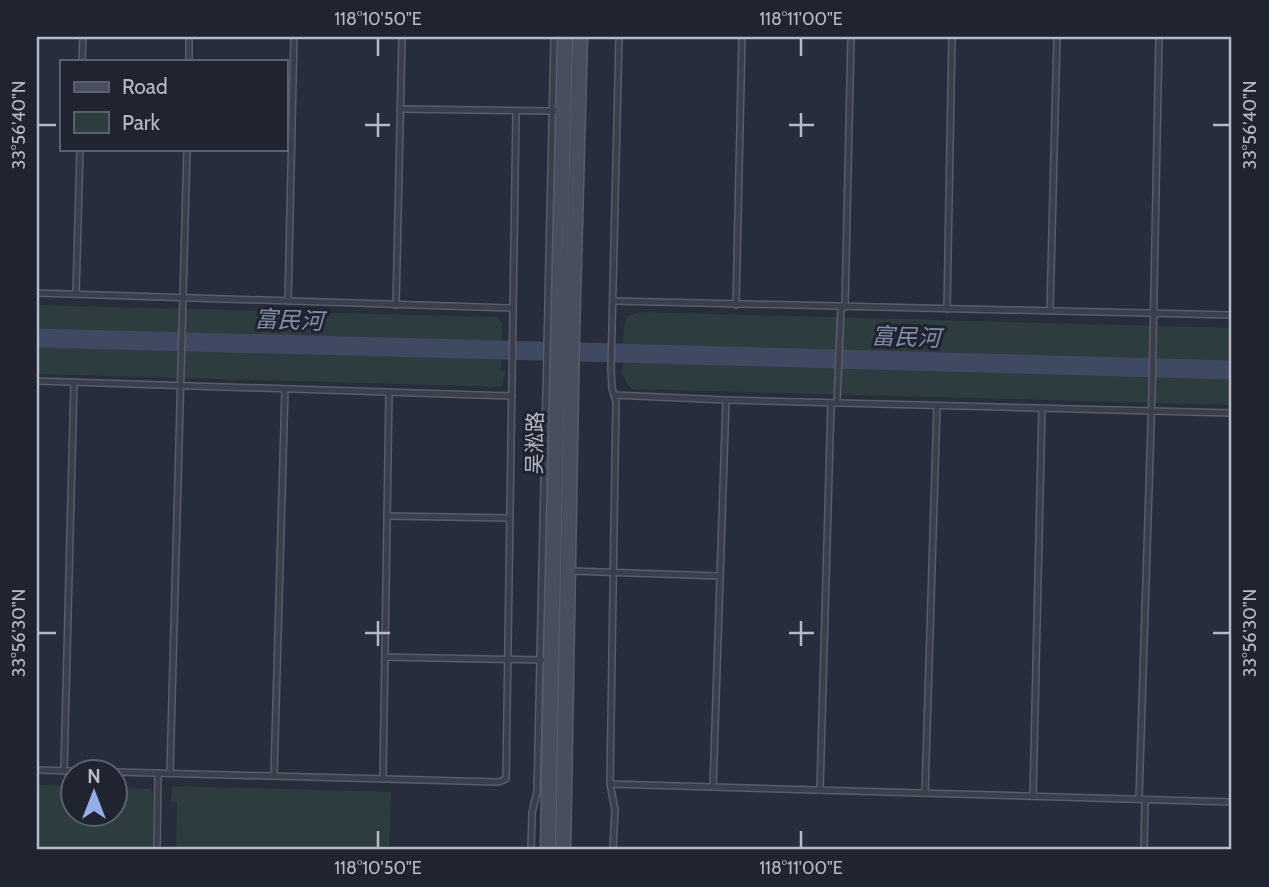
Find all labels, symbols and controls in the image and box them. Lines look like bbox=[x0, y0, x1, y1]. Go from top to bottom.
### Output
text: 118°10'50"E bbox=[334, 8, 422, 30]
text: 118°11'00"E bbox=[759, 8, 843, 30]
legend bbox=[60, 60, 287, 150]
text: Road bbox=[122, 74, 168, 99]
text: 33°56'40"N bbox=[8, 81, 30, 169]
text: 33°56'40"N bbox=[1239, 81, 1261, 169]
text: Park bbox=[122, 110, 160, 135]
water label: 富民河 bbox=[254, 305, 328, 335]
water label: 富民河 bbox=[871, 322, 945, 352]
street label: 吴淞路 bbox=[521, 411, 548, 475]
text: 33°56'30"N bbox=[8, 589, 30, 677]
text: 33°56'30"N bbox=[1239, 589, 1261, 677]
north arrow bbox=[60, 758, 130, 828]
text: N bbox=[87, 765, 101, 788]
text: 118°10'50"E bbox=[334, 857, 422, 879]
text: 118°11'00"E bbox=[759, 857, 843, 879]

